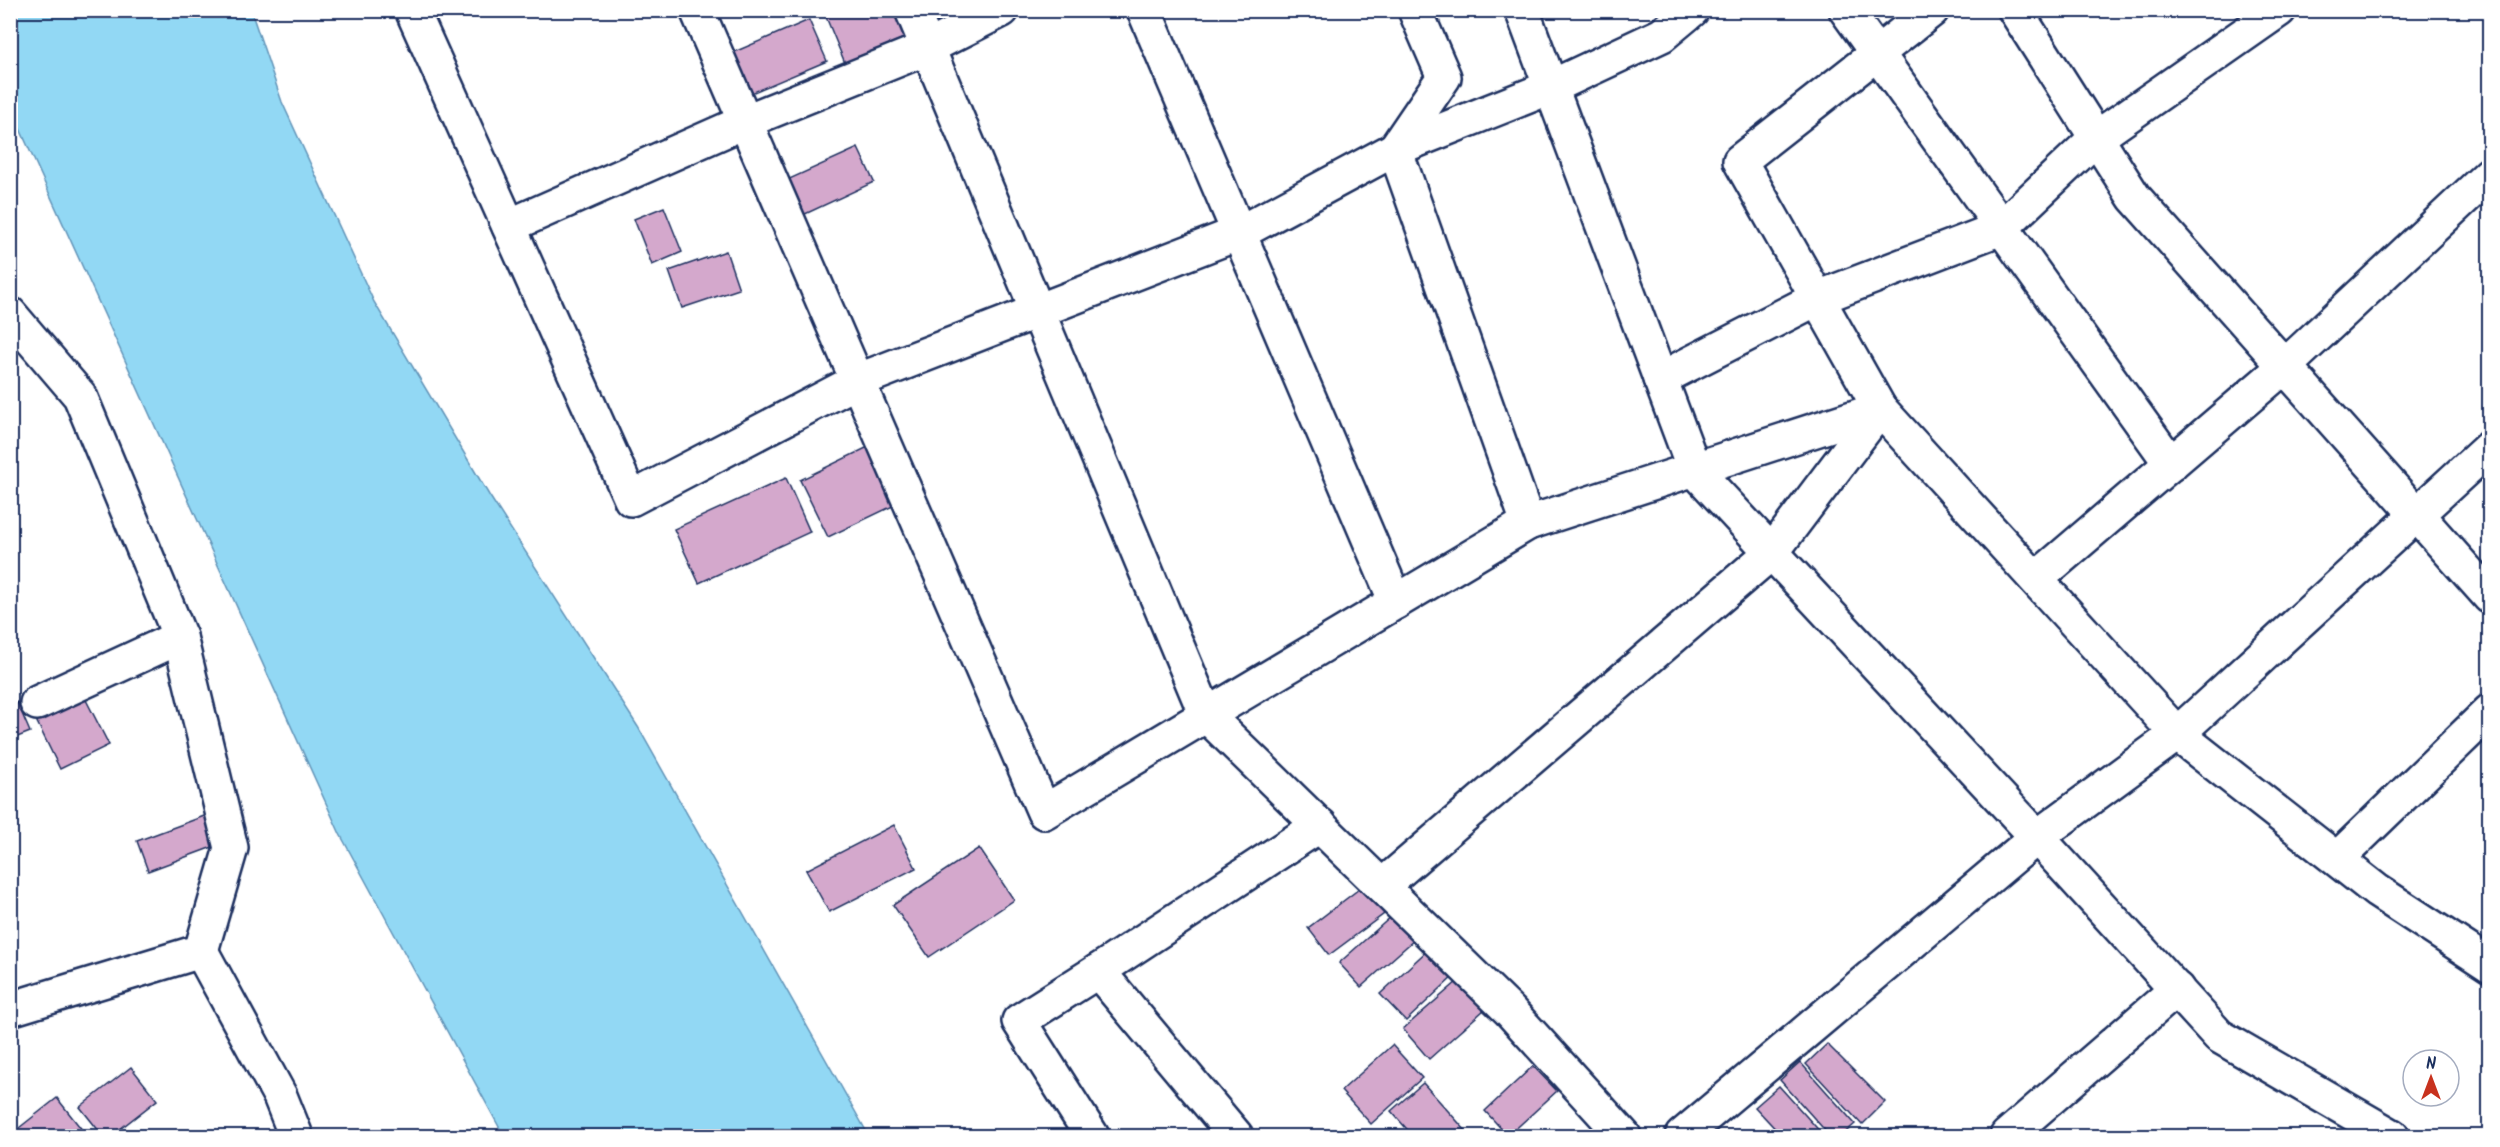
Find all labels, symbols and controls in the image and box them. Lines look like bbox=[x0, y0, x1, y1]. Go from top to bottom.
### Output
north arrow bbox=[2401, 1048, 2461, 1108]
text: N bbox=[2426, 1052, 2436, 1077]

